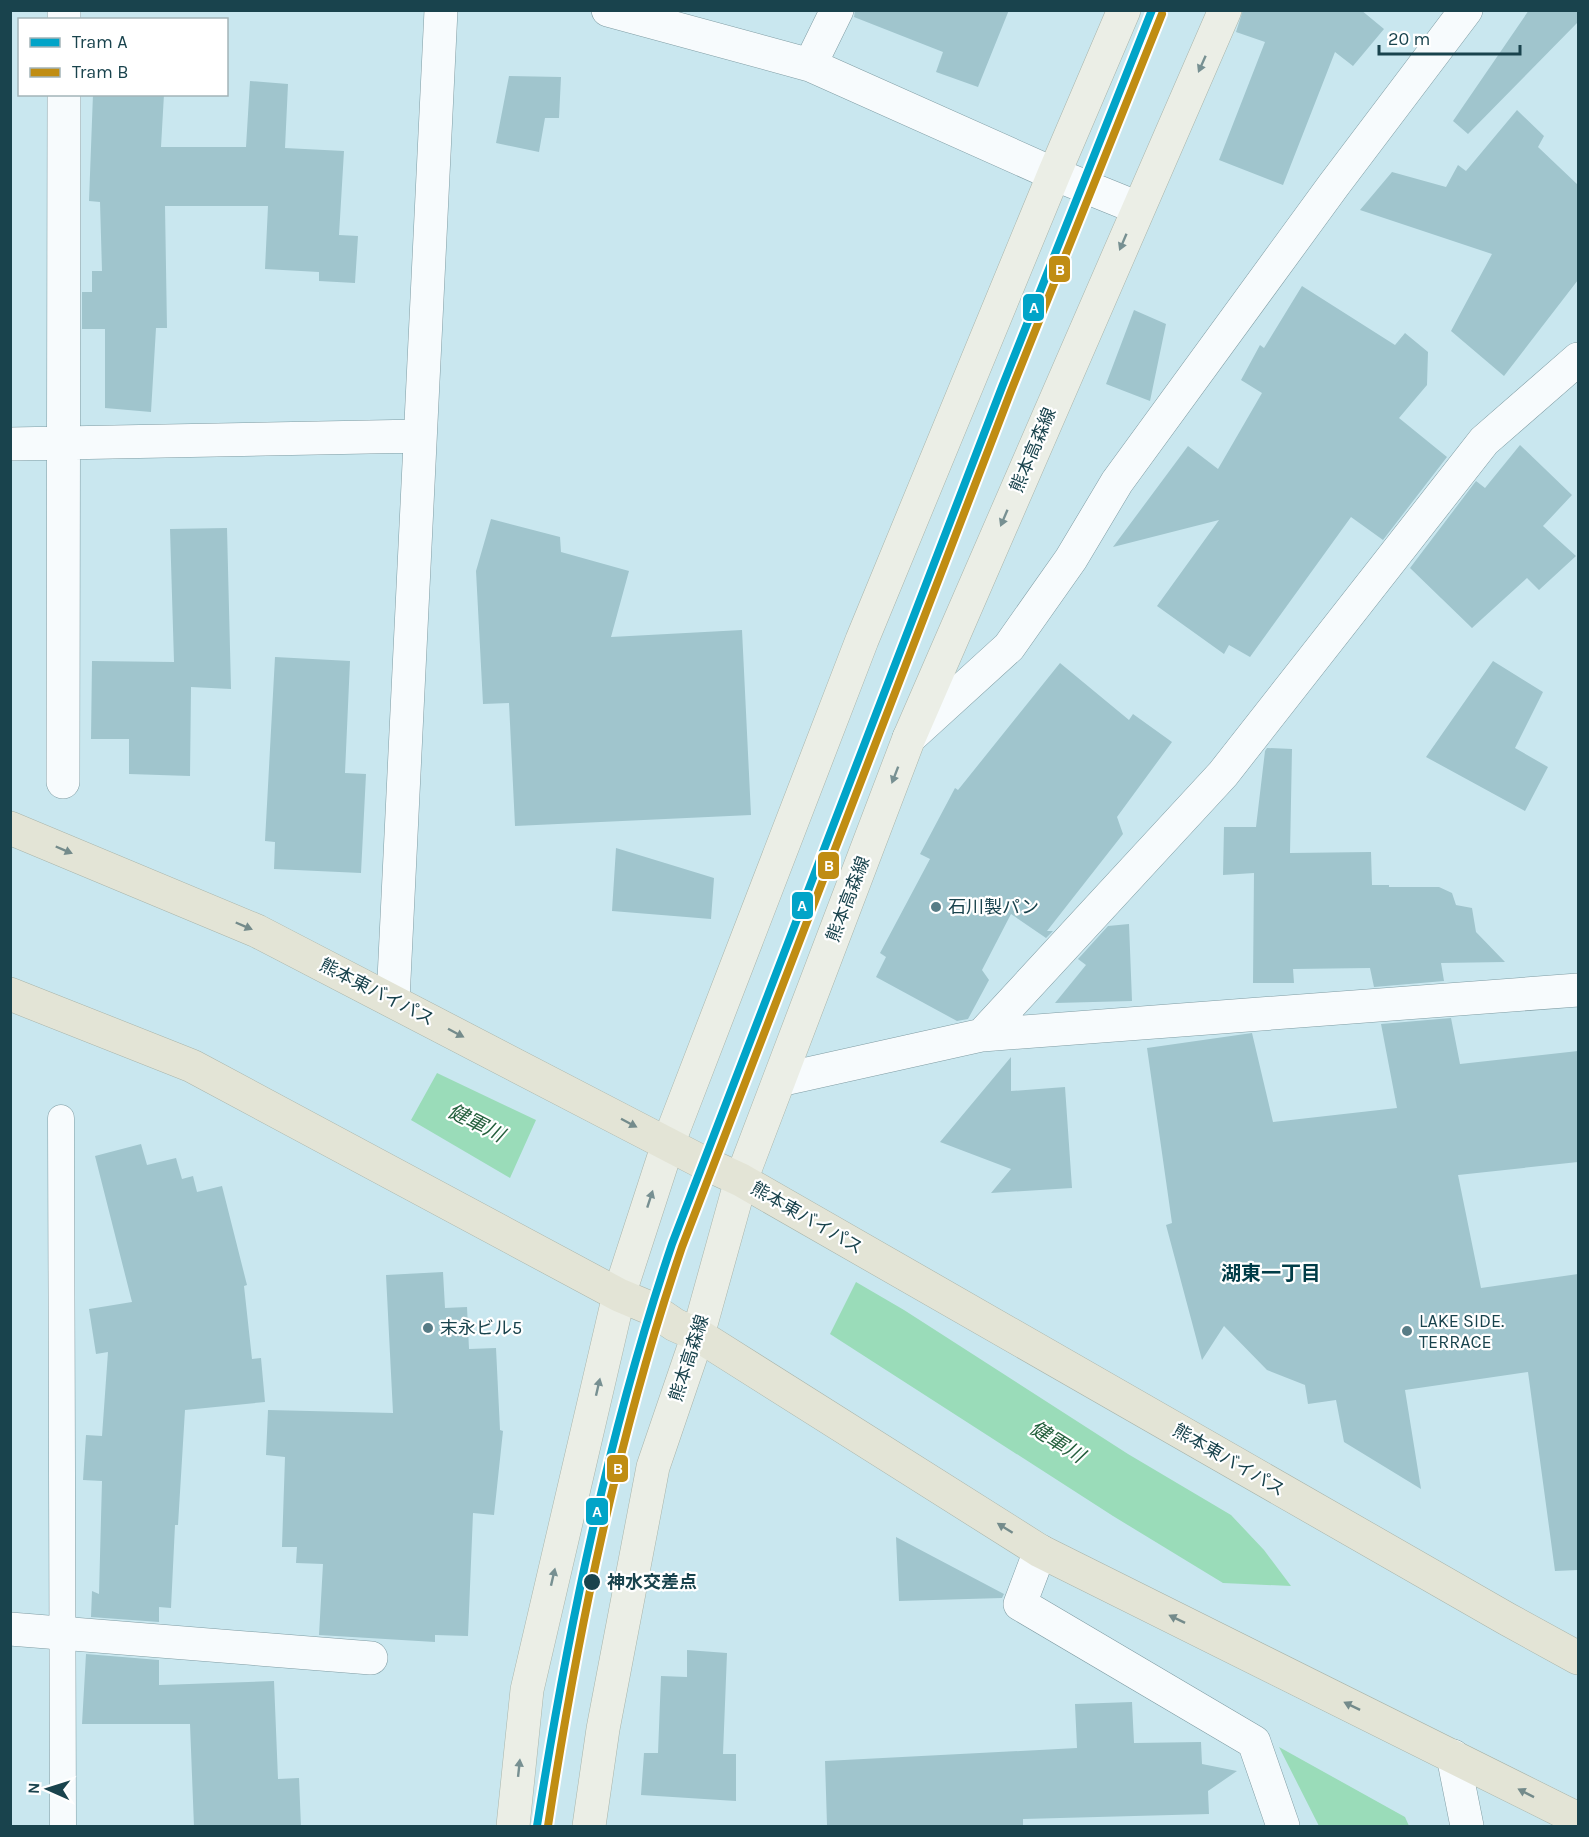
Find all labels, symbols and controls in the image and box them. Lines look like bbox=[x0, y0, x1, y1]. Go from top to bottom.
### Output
legend bbox=[18, 18, 228, 96]
scale bar bbox=[1379, 18, 1520, 56]
text: 20 m bbox=[1388, 28, 1430, 50]
text: Tram A bbox=[72, 31, 128, 53]
one-way arrow bbox=[1196, 55, 1206, 73]
text: Tram B bbox=[72, 61, 128, 83]
one-way arrow bbox=[1118, 234, 1128, 252]
line badge: B bbox=[1048, 255, 1071, 283]
text: B bbox=[1055, 260, 1065, 279]
line badge: A bbox=[1022, 293, 1045, 322]
text: A bbox=[1029, 298, 1039, 317]
street label: 熊本高森線 bbox=[1005, 404, 1061, 496]
one-way arrow bbox=[999, 509, 1008, 527]
one-way arrow bbox=[890, 766, 900, 784]
one-way arrow bbox=[56, 845, 74, 855]
line badge: B bbox=[817, 851, 840, 880]
street label: 熊本高森線 bbox=[822, 853, 874, 945]
text: B bbox=[824, 856, 834, 875]
line badge: A bbox=[791, 891, 814, 920]
text: A bbox=[797, 896, 807, 915]
place label: 石川製パン bbox=[948, 896, 1039, 918]
marker: 石川製パン bbox=[929, 900, 943, 914]
one-way arrow bbox=[236, 921, 254, 931]
street label: 熊本東バイパス bbox=[316, 954, 438, 1030]
one-way arrow bbox=[447, 1028, 464, 1038]
water label: 健軍川 bbox=[444, 1099, 510, 1148]
one-way arrow bbox=[620, 1118, 637, 1128]
street label: 熊本東バイパス bbox=[747, 1177, 867, 1259]
one-way arrow bbox=[646, 1190, 655, 1208]
district label: 湖東一丁目 bbox=[1221, 1262, 1321, 1285]
place label: LAKE SIDE. TERRACE bbox=[1419, 1310, 1504, 1353]
street label: 熊本高森線 bbox=[665, 1312, 713, 1404]
place label: 末永ビル5 bbox=[440, 1317, 522, 1339]
marker: 末永ビル5 bbox=[421, 1321, 435, 1335]
marker: LAKE SIDE. TERRACE bbox=[1400, 1324, 1414, 1338]
one-way arrow bbox=[593, 1378, 603, 1396]
water label: 健軍川 bbox=[1025, 1416, 1090, 1469]
street label: 熊本東バイパス bbox=[1169, 1419, 1289, 1501]
line badge: B bbox=[606, 1454, 629, 1483]
text: B bbox=[613, 1459, 623, 1478]
line badge: A bbox=[585, 1497, 609, 1526]
text: A bbox=[592, 1502, 602, 1521]
one-way arrow bbox=[996, 1523, 1013, 1534]
one-way arrow bbox=[549, 1568, 559, 1586]
place label: 神水交差点 bbox=[607, 1571, 697, 1593]
marker: 神水交差点 bbox=[582, 1572, 602, 1592]
one-way arrow bbox=[1168, 1614, 1186, 1624]
one-way arrow bbox=[1343, 1701, 1360, 1710]
north arrow bbox=[18, 1759, 78, 1819]
one-way arrow bbox=[514, 1759, 524, 1778]
text: N bbox=[24, 1782, 43, 1794]
one-way arrow bbox=[1518, 1788, 1535, 1797]

